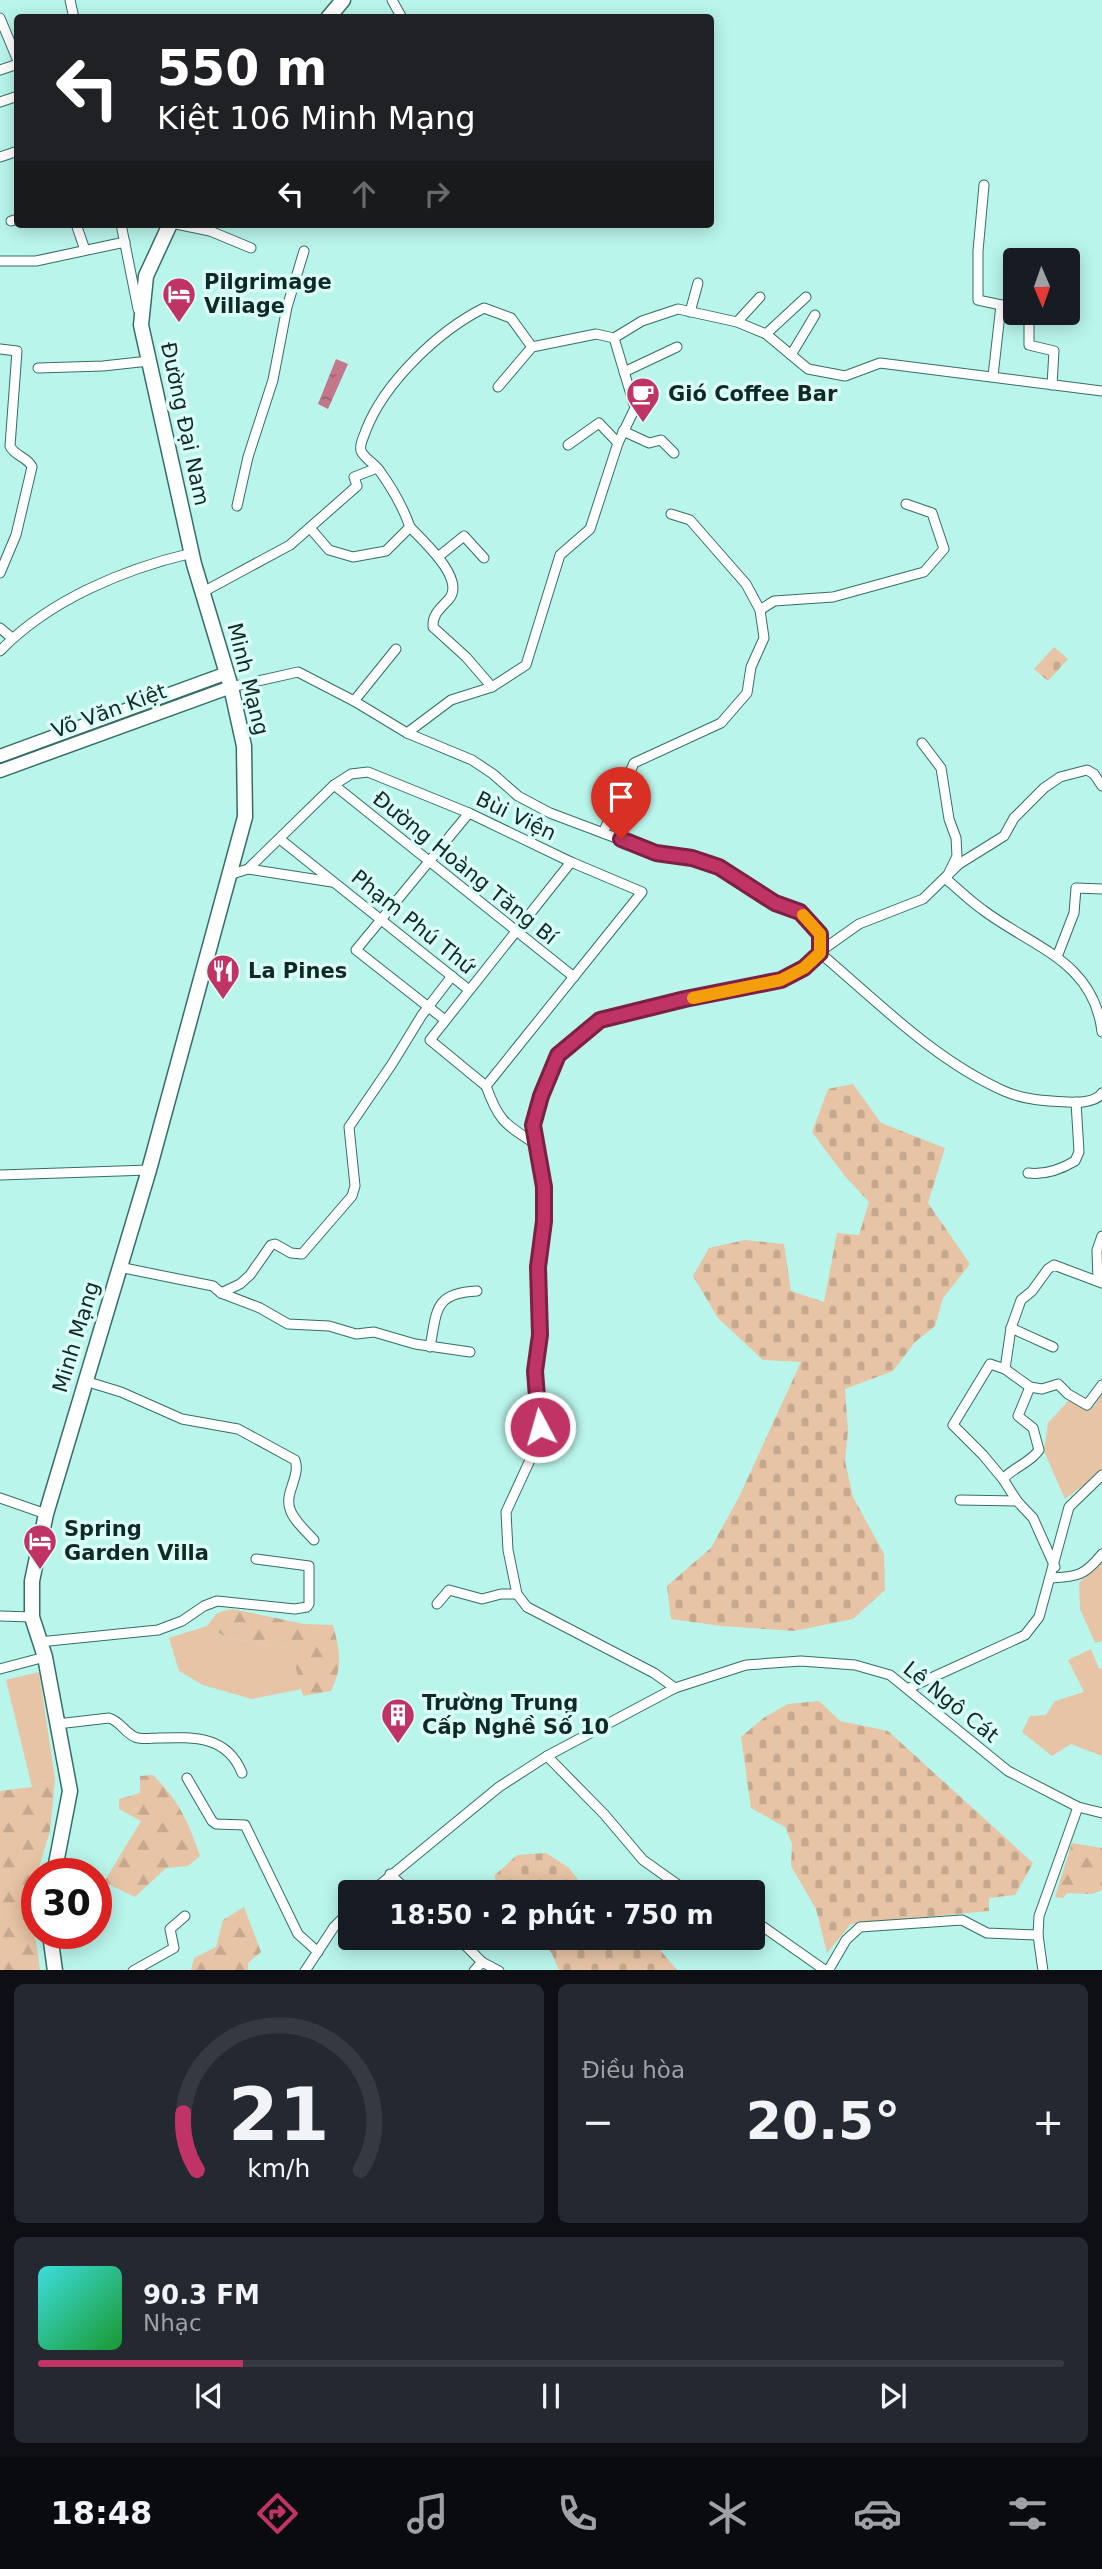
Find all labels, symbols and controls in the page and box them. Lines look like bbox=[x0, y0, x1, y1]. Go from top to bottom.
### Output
text: 550 m bbox=[157, 40, 327, 97]
icon: left bbox=[42, 42, 133, 133]
text: Kiệt 106 Minh Mạng bbox=[157, 99, 476, 137]
icon: left bbox=[272, 175, 310, 213]
icon: ahead bbox=[345, 175, 383, 213]
icon: right bbox=[418, 175, 456, 213]
north arrow bbox=[1003, 248, 1080, 326]
map controls bbox=[1003, 248, 1080, 325]
place label: Pilgrimage Village bbox=[204, 270, 332, 318]
hotel icon: Pilgrimage Village bbox=[160, 275, 198, 324]
street label: Đường Đại Nam bbox=[156, 340, 214, 508]
cafe icon: Gió Coffee Bar bbox=[624, 375, 662, 424]
place label: Gió Coffee Bar bbox=[668, 382, 838, 406]
street label: Minh Mạng bbox=[222, 620, 274, 738]
street label: Võ Văn Kiệt bbox=[48, 679, 170, 743]
pin bbox=[591, 767, 651, 839]
icon: arrive bbox=[602, 778, 640, 816]
street label: Đường Hoàng Tăng Bí bbox=[368, 786, 563, 950]
street label: Bùi Viện bbox=[472, 786, 560, 846]
street label: Phạm Phú Thứ bbox=[347, 865, 481, 980]
restaurant icon: La Pines bbox=[204, 952, 242, 1001]
place label: La Pines bbox=[248, 959, 347, 983]
street label: Minh Mạng bbox=[48, 1279, 104, 1395]
position arrow bbox=[503, 1390, 577, 1464]
place label: Spring Garden Villa bbox=[64, 1517, 209, 1565]
hotel icon: Spring Garden Villa bbox=[21, 1522, 59, 1571]
street label: Lê Ngô Cát bbox=[899, 1656, 1003, 1748]
place label: Trường Trung Cấp Nghề Số 10 bbox=[422, 1691, 609, 1739]
building icon: Trường Trung Cấp Nghề Số 10 bbox=[379, 1696, 417, 1745]
speed limit sign: 30 bbox=[21, 1858, 112, 1949]
text: 18:50 · 2 phút · 750 m bbox=[389, 1900, 714, 1930]
text: Điều hòa bbox=[582, 2057, 685, 2083]
text: 21 bbox=[228, 2072, 330, 2157]
text: 20.5° bbox=[746, 2091, 900, 2151]
text: − bbox=[582, 2100, 614, 2144]
text: + bbox=[1032, 2100, 1064, 2144]
text: km/h bbox=[247, 2153, 311, 2182]
text: 90.3 FM bbox=[143, 2280, 260, 2310]
text: Nhạc bbox=[143, 2310, 202, 2336]
icon: previous bbox=[190, 2377, 228, 2415]
icon: pause bbox=[532, 2377, 570, 2415]
icon: next bbox=[874, 2377, 912, 2415]
icon: directions bbox=[253, 2489, 302, 2538]
icon: music bbox=[403, 2489, 452, 2538]
icon: phone bbox=[553, 2489, 602, 2538]
icon: climate bbox=[703, 2489, 752, 2538]
icon: car bbox=[853, 2489, 902, 2538]
icon: filters bbox=[1003, 2489, 1052, 2538]
text: 18:48 bbox=[50, 2494, 152, 2532]

